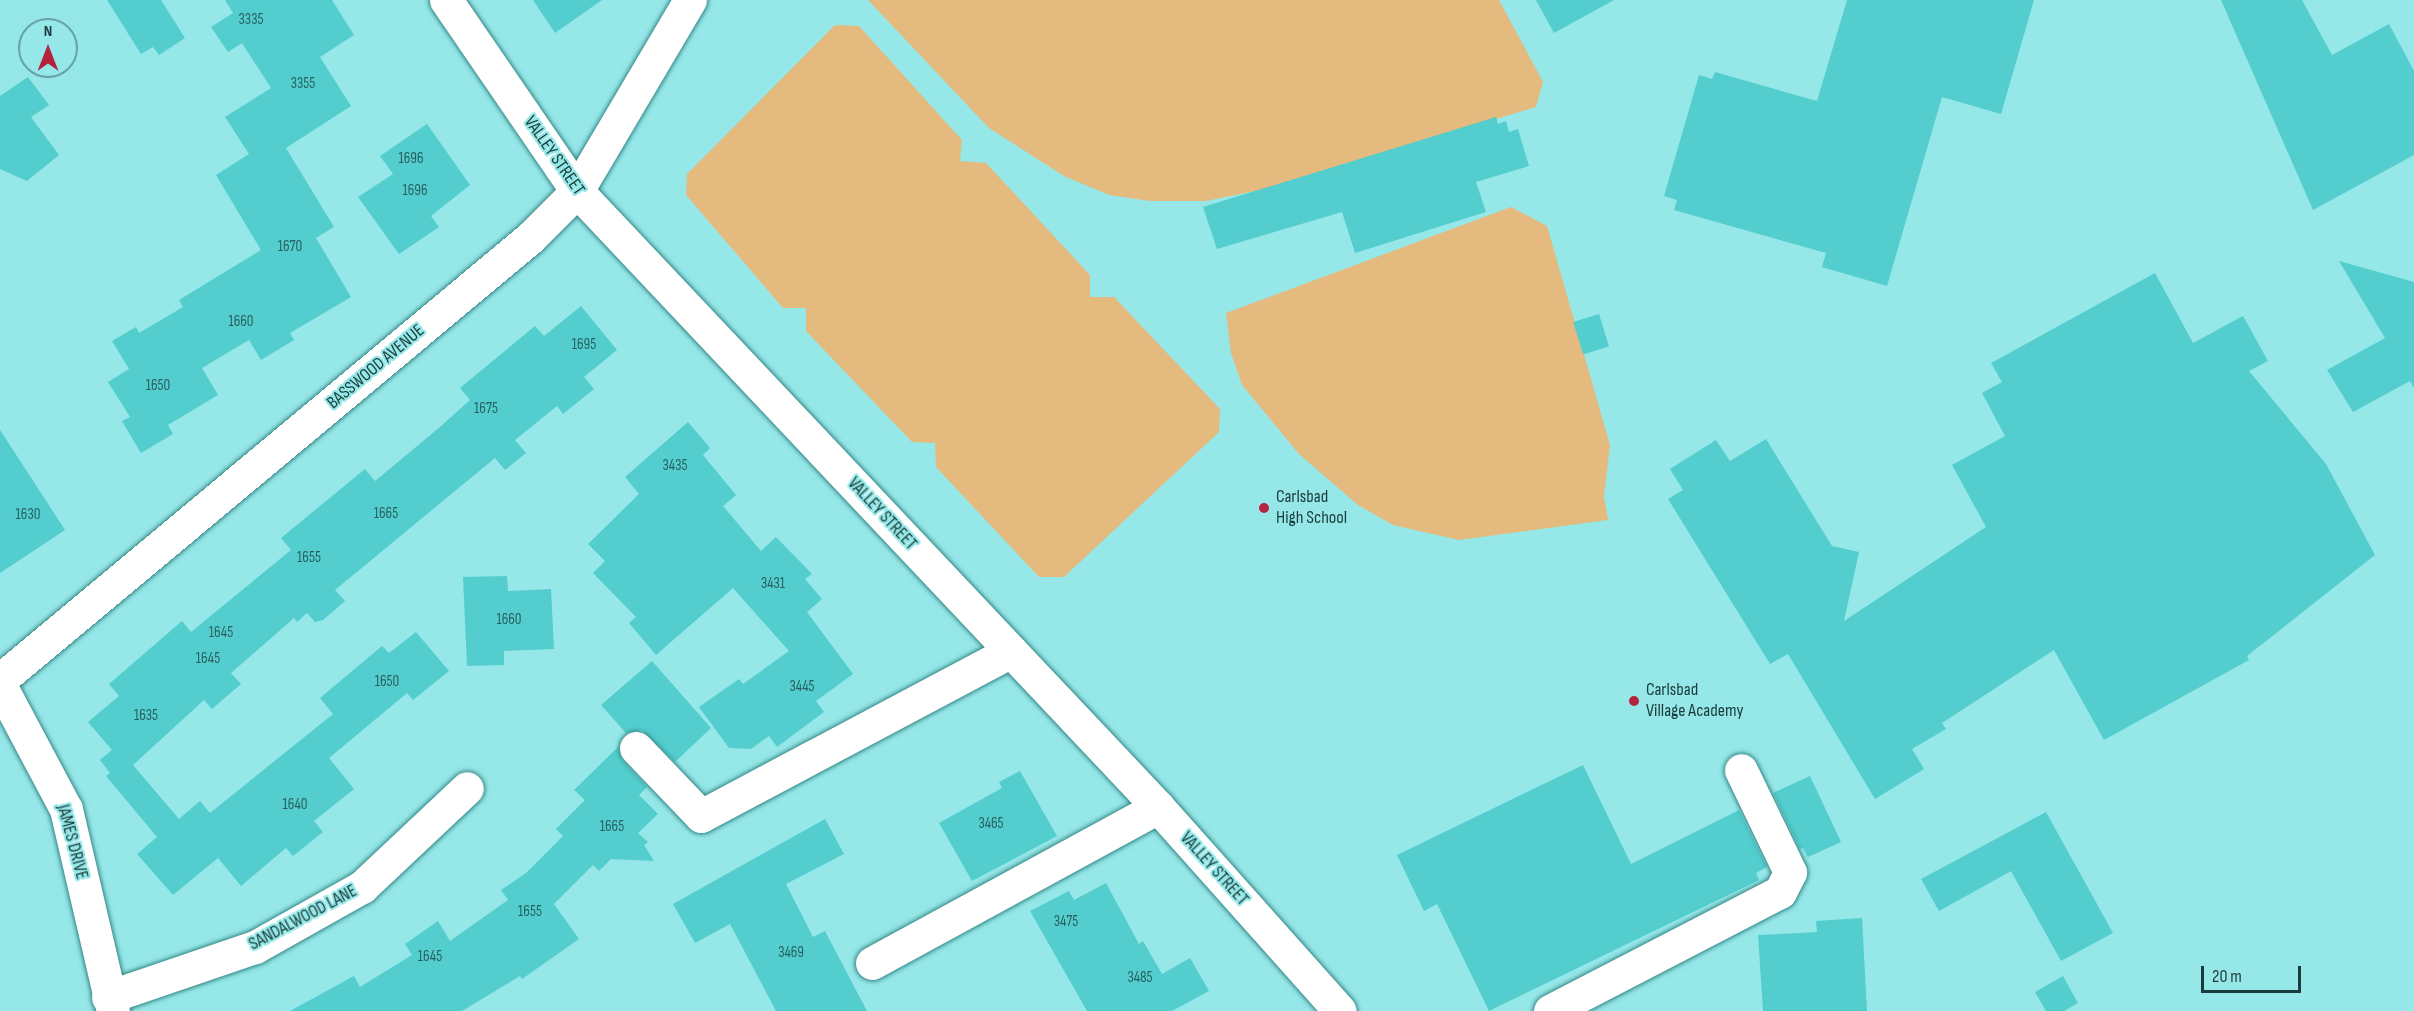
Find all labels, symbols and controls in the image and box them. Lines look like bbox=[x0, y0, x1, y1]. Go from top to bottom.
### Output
house number: 3335 bbox=[239, 11, 263, 29]
north arrow bbox=[18, 18, 78, 78]
text: N bbox=[44, 22, 52, 41]
house number: 3355 bbox=[291, 75, 315, 93]
street label: VALLEY STREET bbox=[519, 112, 589, 200]
house number: 1696 bbox=[399, 150, 423, 168]
house number: 1696 bbox=[403, 182, 427, 200]
house number: 1670 bbox=[278, 238, 302, 256]
house number: 1660 bbox=[228, 313, 254, 331]
street label: BASSWOOD AVENUE bbox=[323, 320, 429, 414]
house number: 1695 bbox=[572, 336, 596, 354]
house number: 1650 bbox=[146, 377, 170, 395]
house number: 1675 bbox=[474, 400, 498, 418]
house number: 3435 bbox=[663, 457, 687, 475]
street label: VALLEY STREET bbox=[843, 473, 921, 555]
place label: Carlsbad High School bbox=[1276, 487, 1347, 530]
marker: Carlsbad High School bbox=[1257, 501, 1271, 515]
house number: 1665 bbox=[374, 505, 398, 523]
house number: 1630 bbox=[16, 506, 40, 524]
house number: 1655 bbox=[297, 549, 321, 567]
house number: 3431 bbox=[761, 575, 785, 593]
house number: 1660 bbox=[496, 611, 522, 629]
house number: 1645 bbox=[209, 624, 233, 642]
house number: 1645 bbox=[196, 650, 220, 668]
house number: 1650 bbox=[375, 673, 399, 691]
house number: 3445 bbox=[790, 678, 814, 696]
place label: Carlsbad Village Academy bbox=[1646, 680, 1743, 722]
marker: Carlsbad Village Academy bbox=[1627, 694, 1641, 708]
house number: 1635 bbox=[134, 707, 158, 725]
house number: 1640 bbox=[282, 796, 308, 814]
street label: JAMES DRIVE bbox=[52, 802, 92, 882]
house number: 3465 bbox=[978, 815, 1004, 833]
house number: 1665 bbox=[600, 818, 624, 836]
street label: VALLEY STREET bbox=[1175, 828, 1253, 910]
street label: SANDALWOOD LANE bbox=[245, 881, 361, 955]
house number: 1655 bbox=[518, 903, 542, 921]
house number: 3475 bbox=[1054, 913, 1078, 931]
house number: 3469 bbox=[778, 944, 804, 962]
house number: 1645 bbox=[418, 948, 442, 966]
scale bar bbox=[2204, 954, 2304, 992]
text: 20 m bbox=[2212, 966, 2242, 987]
house number: 3485 bbox=[1127, 969, 1153, 987]

